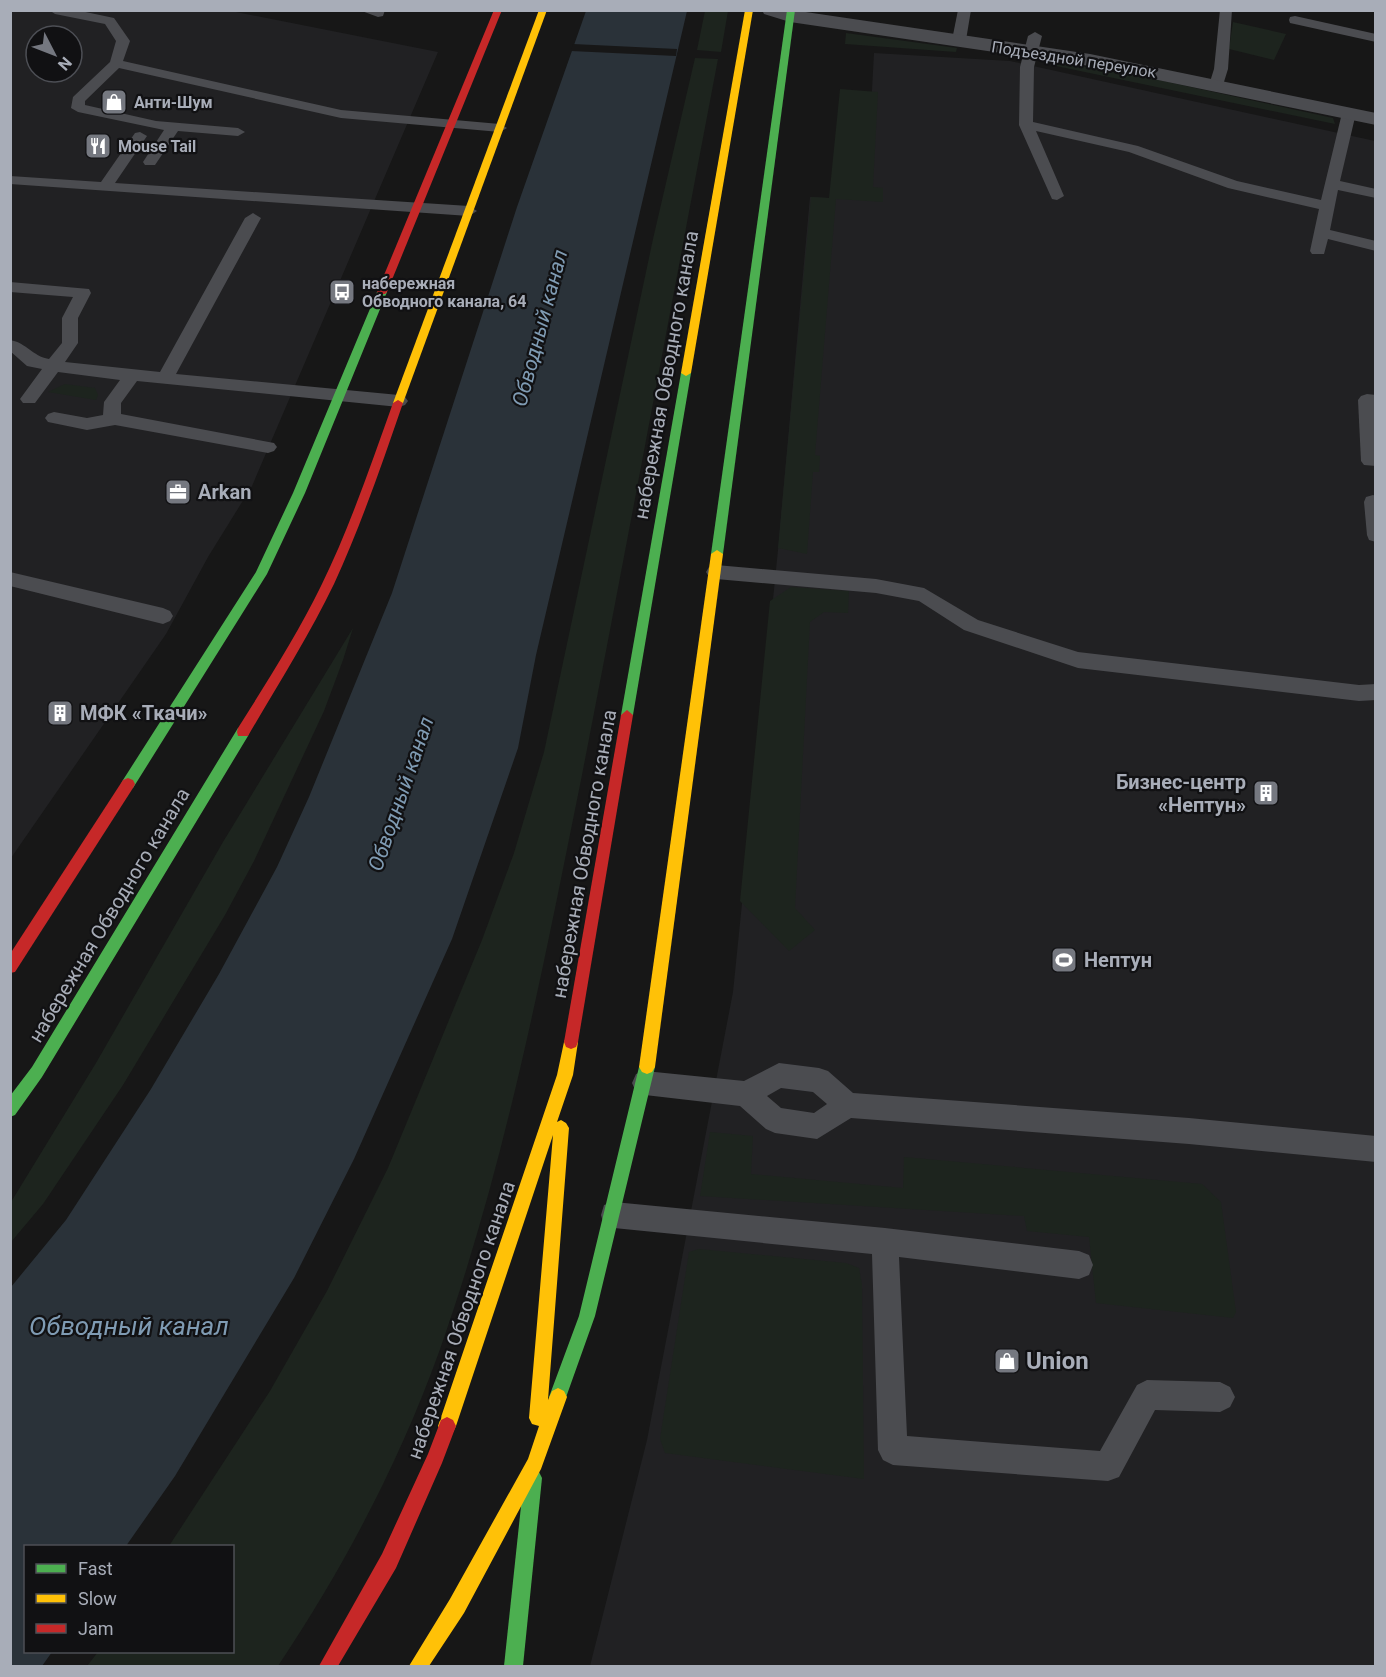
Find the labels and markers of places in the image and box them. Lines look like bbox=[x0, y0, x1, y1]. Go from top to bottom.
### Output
shop icon: Анти-Шум bbox=[99, 87, 129, 117]
place label: Анти-Шум bbox=[134, 93, 213, 112]
restaurant icon: Mouse Tail bbox=[83, 131, 113, 161]
place label: Mouse Tail bbox=[118, 137, 196, 156]
place label: набережная Обводного канала, 64 bbox=[362, 274, 526, 311]
bus stop icon: набережная Обводного канала, 64 bbox=[327, 277, 357, 307]
office icon: Arkan bbox=[163, 477, 193, 507]
place label: Arkan bbox=[198, 480, 251, 504]
building icon: МФК «Ткачи» bbox=[45, 698, 75, 728]
place label: МФК «Ткачи» bbox=[80, 701, 208, 725]
place label: Бизнес-центр «Нептун» bbox=[1116, 770, 1246, 817]
building icon: Бизнес-центр «Нептун» bbox=[1251, 778, 1281, 808]
sports icon: Нептун bbox=[1049, 945, 1079, 975]
place label: Нептун bbox=[1084, 948, 1152, 972]
shop icon: Union bbox=[992, 1346, 1022, 1376]
place label: Union bbox=[1026, 1347, 1089, 1375]

